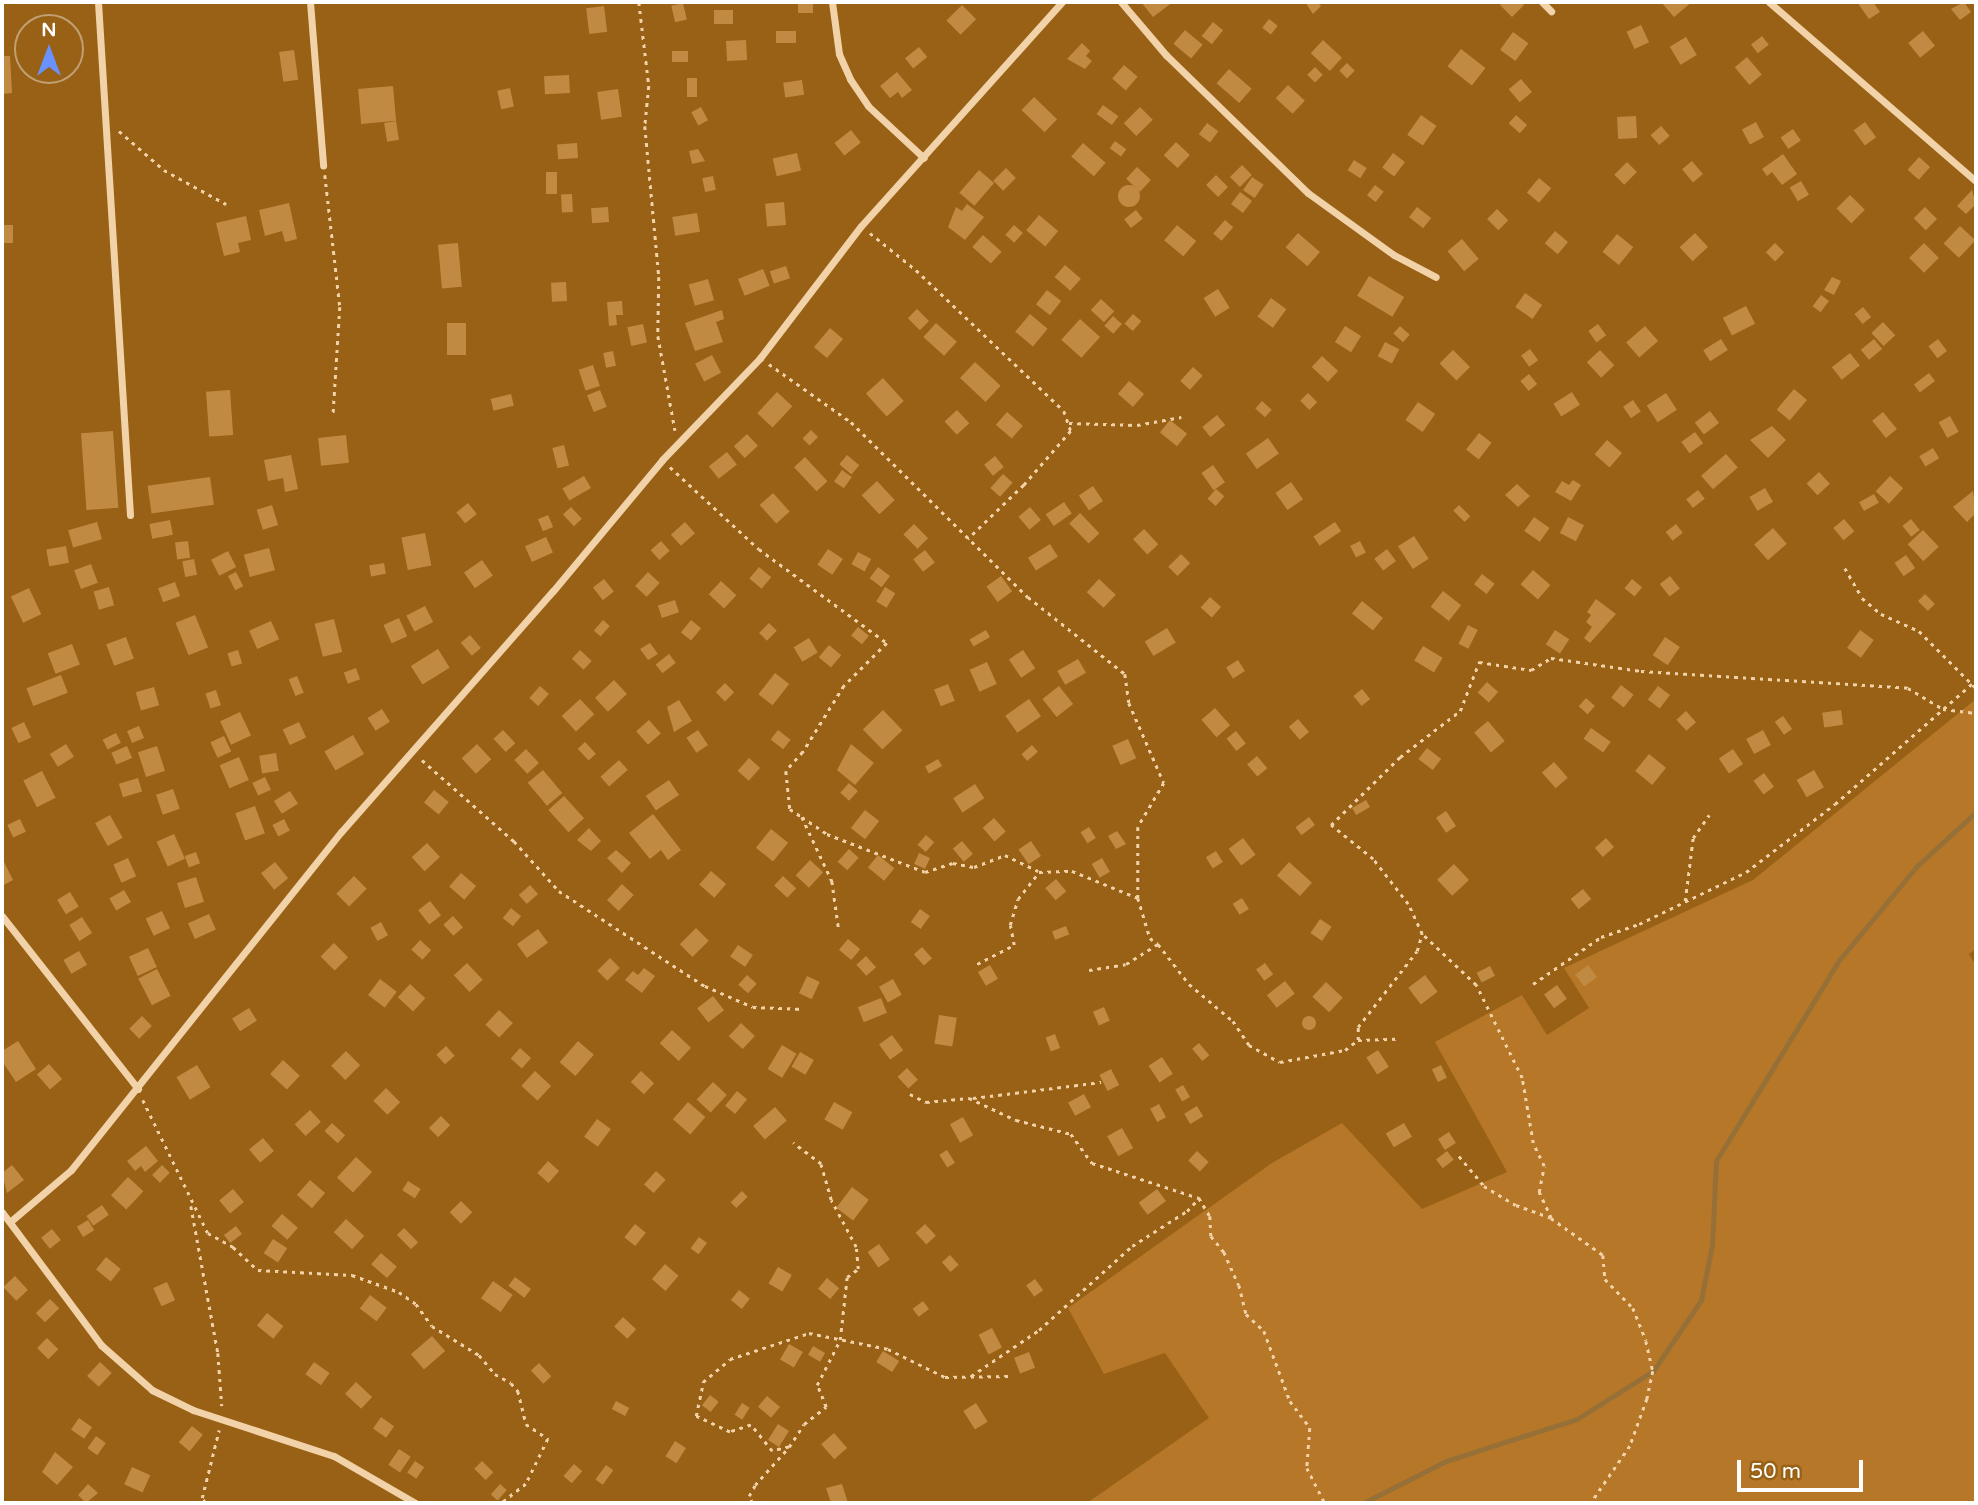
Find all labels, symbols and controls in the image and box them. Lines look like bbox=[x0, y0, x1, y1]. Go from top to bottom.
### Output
north arrow bbox=[14, 14, 84, 84]
text: N bbox=[41, 19, 57, 41]
scale bar bbox=[1740, 1446, 1866, 1490]
text: 50 m bbox=[1750, 1459, 1801, 1484]

